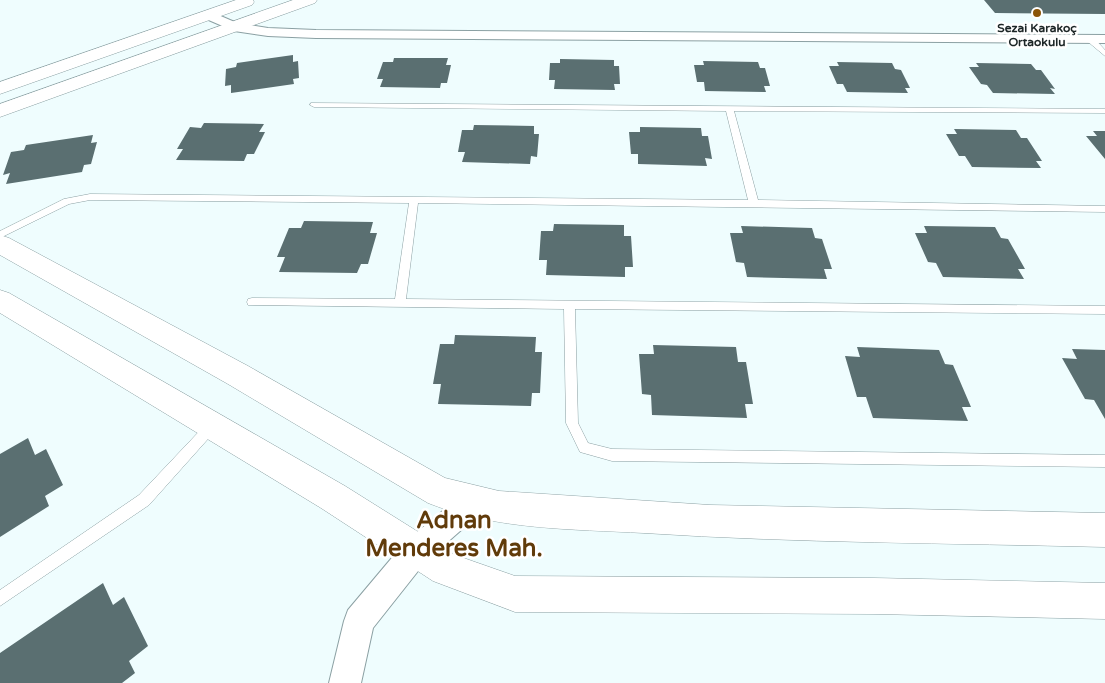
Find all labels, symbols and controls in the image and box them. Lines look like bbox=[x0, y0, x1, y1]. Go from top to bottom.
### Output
marker: Sezai Karakoç Ortaokulu bbox=[1031, 7, 1043, 19]
place label: Sezai Karakoç Ortaokulu bbox=[997, 21, 1077, 49]
district label: Adnan Menderes Mah. bbox=[365, 506, 543, 563]

